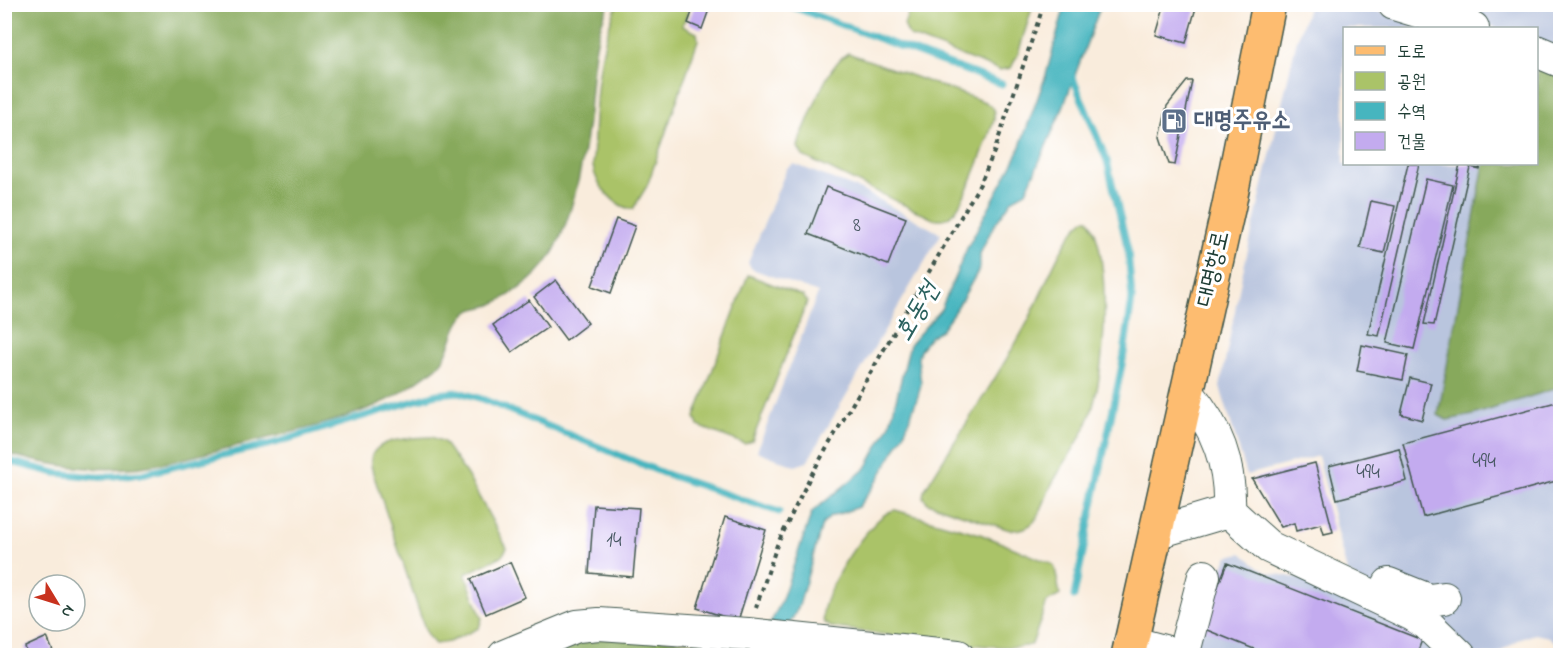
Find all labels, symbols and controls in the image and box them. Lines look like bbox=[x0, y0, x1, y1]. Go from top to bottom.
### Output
legend bbox=[1343, 27, 1538, 165]
text: 도로 bbox=[1397, 40, 1426, 66]
text: 공원 bbox=[1397, 70, 1426, 96]
text: 수역 bbox=[1397, 100, 1426, 126]
place label: 대명주유소 bbox=[1194, 104, 1291, 139]
fuel station icon: 대명주유소 bbox=[1159, 106, 1189, 136]
text: 건물 bbox=[1397, 130, 1426, 156]
house number: 8 bbox=[853, 211, 861, 241]
street label: 대명항로 bbox=[1188, 227, 1240, 311]
water label: 호동천 bbox=[886, 273, 952, 349]
house number: 494 bbox=[1472, 447, 1496, 477]
house number: 494 bbox=[1356, 458, 1380, 488]
house number: 14 bbox=[606, 526, 622, 556]
north arrow bbox=[27, 573, 87, 633]
text: N bbox=[54, 599, 80, 623]

